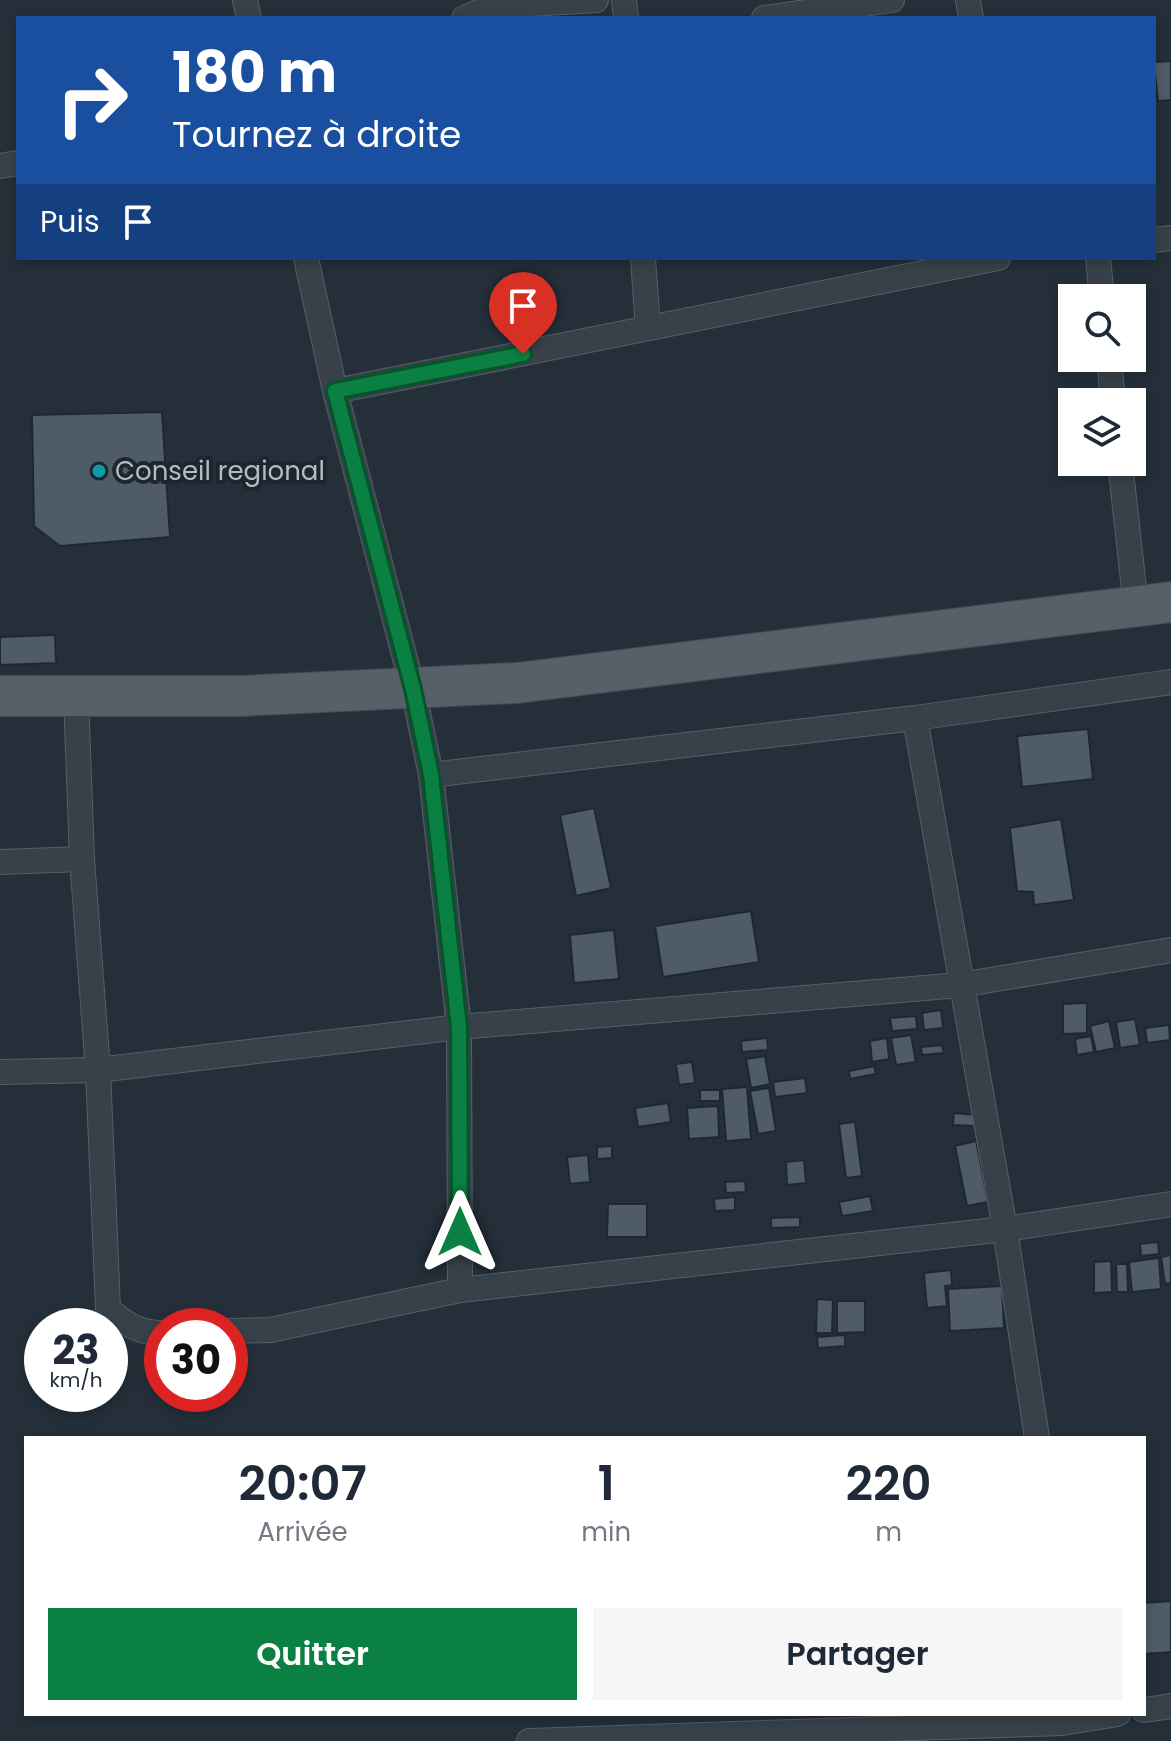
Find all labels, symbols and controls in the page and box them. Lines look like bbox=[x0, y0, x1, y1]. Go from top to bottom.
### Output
text: 180 m bbox=[172, 33, 337, 112]
icon: right bbox=[40, 48, 144, 152]
text: Tournez à droite bbox=[172, 109, 461, 160]
text: Puis bbox=[40, 200, 100, 243]
icon: arrive bbox=[116, 200, 160, 244]
pin bbox=[489, 272, 557, 354]
icon: arrive bbox=[501, 284, 545, 328]
map controls bbox=[1058, 284, 1146, 476]
button: search bbox=[1058, 284, 1146, 372]
button: layers bbox=[1058, 388, 1146, 476]
place label: Conseil regional bbox=[115, 453, 325, 489]
marker: Conseil regional bbox=[90, 462, 108, 480]
position arrow bbox=[418, 1190, 502, 1274]
speed limit sign: 30 bbox=[144, 1308, 248, 1412]
text: 23 bbox=[52, 1322, 100, 1378]
text: km/h bbox=[49, 1366, 103, 1394]
text: 20:07 bbox=[238, 1450, 367, 1517]
text: 1 bbox=[597, 1450, 615, 1517]
text: 220 bbox=[845, 1450, 932, 1517]
text: Arrivée bbox=[258, 1514, 348, 1550]
text: min bbox=[581, 1514, 631, 1550]
text: m bbox=[875, 1514, 902, 1550]
button: Quitter bbox=[48, 1608, 577, 1700]
button: Partager bbox=[593, 1608, 1122, 1700]

